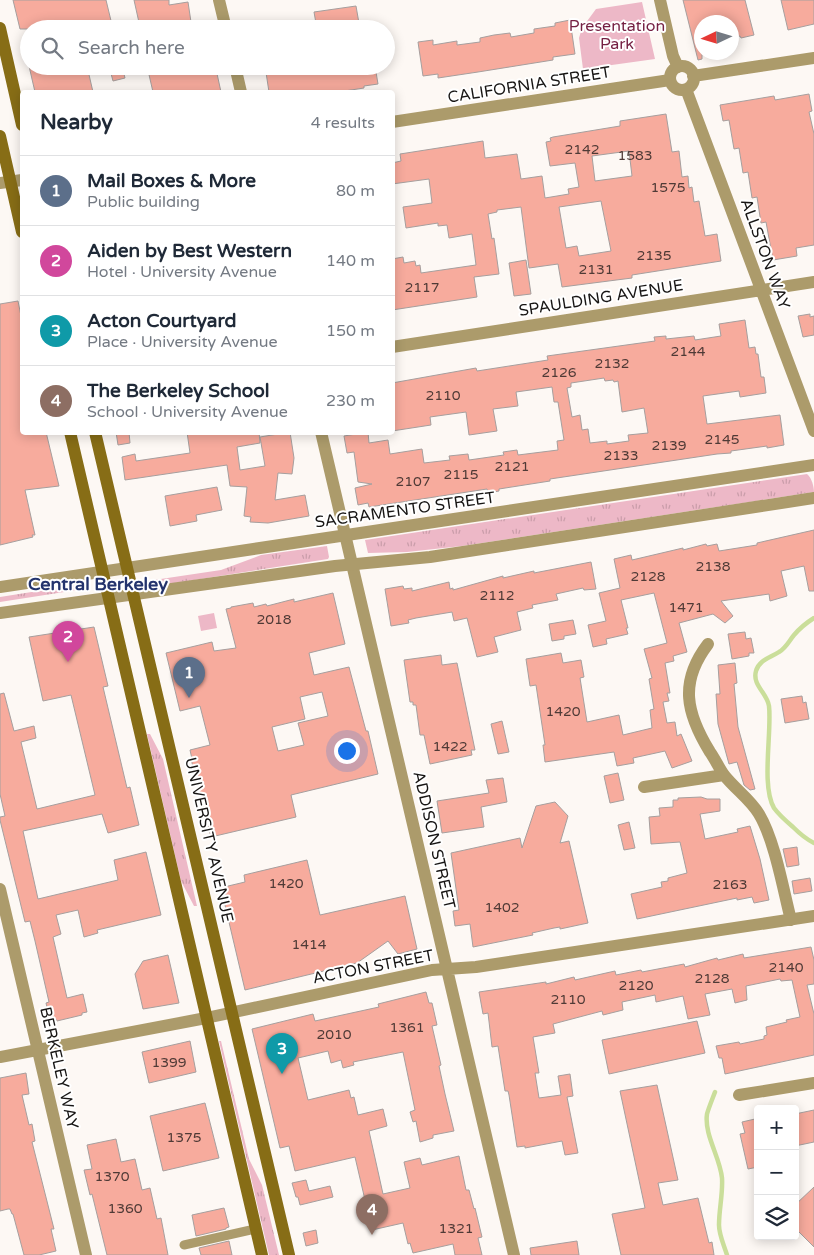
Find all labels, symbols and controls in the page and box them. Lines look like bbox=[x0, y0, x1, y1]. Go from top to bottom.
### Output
north arrow bbox=[694, 15, 739, 60]
park label: Presentation Park bbox=[569, 16, 665, 54]
search box bbox=[20, 20, 395, 75]
icon: search bbox=[38, 34, 66, 62]
text: Search here bbox=[78, 37, 185, 59]
street label: CALIFORNIA STREET bbox=[446, 62, 612, 108]
text: Nearby bbox=[40, 110, 113, 135]
text: 4 results bbox=[311, 113, 375, 133]
house number: 2142 bbox=[564, 141, 600, 158]
house number: 1583 bbox=[617, 147, 653, 164]
text: Mail Boxes & More bbox=[87, 170, 256, 192]
house number: 1575 bbox=[650, 179, 686, 196]
text: 1 bbox=[51, 181, 61, 201]
text: 80 m bbox=[336, 181, 375, 201]
text: Public building bbox=[87, 192, 200, 212]
street label: ALLSTON WAY bbox=[736, 196, 794, 312]
text: Aiden by Best Western bbox=[87, 240, 292, 262]
house number: 2135 bbox=[636, 247, 672, 264]
text: 2 bbox=[51, 251, 61, 271]
text: 140 m bbox=[326, 251, 375, 271]
house number: 2131 bbox=[578, 261, 614, 278]
text: Hotel · University Avenue bbox=[87, 262, 277, 282]
street label: SPAULDING AVENUE bbox=[517, 275, 685, 321]
house number: 2117 bbox=[404, 279, 440, 296]
text: Acton Courtyard bbox=[87, 310, 236, 332]
text: 3 bbox=[51, 321, 61, 341]
text: 150 m bbox=[326, 321, 375, 341]
text: Place · University Avenue bbox=[87, 332, 277, 352]
house number: 2144 bbox=[670, 343, 706, 360]
house number: 2132 bbox=[594, 355, 630, 372]
house number: 2126 bbox=[541, 364, 577, 381]
text: The Berkeley School bbox=[87, 380, 270, 402]
house number: 2110 bbox=[425, 387, 461, 404]
text: 4 bbox=[51, 391, 61, 411]
text: 230 m bbox=[326, 391, 375, 411]
text: School · University Avenue bbox=[87, 402, 288, 422]
house number: 2145 bbox=[704, 431, 740, 448]
house number: 2139 bbox=[651, 437, 687, 454]
house number: 2133 bbox=[603, 447, 639, 464]
house number: 2121 bbox=[494, 458, 530, 475]
house number: 2115 bbox=[443, 466, 479, 483]
house number: 2107 bbox=[395, 473, 431, 490]
street label: SACRAMENTO STREET bbox=[314, 487, 497, 533]
house number: 2138 bbox=[695, 558, 731, 575]
house number: 2128 bbox=[630, 568, 666, 585]
district label: Central Berkeley bbox=[28, 573, 168, 595]
house number: 2112 bbox=[479, 587, 515, 604]
house number: 1471 bbox=[668, 599, 704, 616]
house number: 2018 bbox=[256, 611, 292, 628]
pin: 2 bbox=[52, 621, 84, 662]
pin: 1 bbox=[173, 657, 205, 698]
house number: 1420 bbox=[545, 703, 581, 720]
your location bbox=[334, 738, 360, 764]
house number: 1422 bbox=[432, 738, 468, 755]
street label: UNIVERSITY AVENUE bbox=[180, 755, 238, 925]
street label: ADDISON STREET bbox=[408, 769, 460, 911]
house number: 1420 bbox=[268, 875, 304, 892]
house number: 2163 bbox=[712, 876, 748, 893]
house number: 1402 bbox=[484, 899, 520, 916]
house number: 1414 bbox=[291, 936, 327, 953]
street label: ACTON STREET bbox=[311, 945, 435, 989]
house number: 2140 bbox=[768, 959, 804, 976]
house number: 2128 bbox=[694, 970, 730, 987]
house number: 2120 bbox=[618, 977, 654, 994]
house number: 2110 bbox=[550, 991, 586, 1008]
street label: BERKELEY WAY bbox=[35, 1005, 83, 1131]
house number: 1361 bbox=[389, 1019, 425, 1036]
house number: 2010 bbox=[316, 1026, 352, 1043]
pin: 3 bbox=[266, 1033, 298, 1074]
house number: 1399 bbox=[151, 1054, 187, 1071]
map controls bbox=[754, 1105, 799, 1240]
button: + bbox=[754, 1105, 799, 1150]
house number: 1375 bbox=[166, 1129, 202, 1146]
button: − bbox=[754, 1150, 799, 1195]
house number: 1370 bbox=[94, 1168, 130, 1185]
pin: 4 bbox=[356, 1194, 388, 1235]
button: layers bbox=[754, 1195, 799, 1240]
house number: 1360 bbox=[107, 1200, 143, 1217]
house number: 1321 bbox=[438, 1220, 474, 1237]

